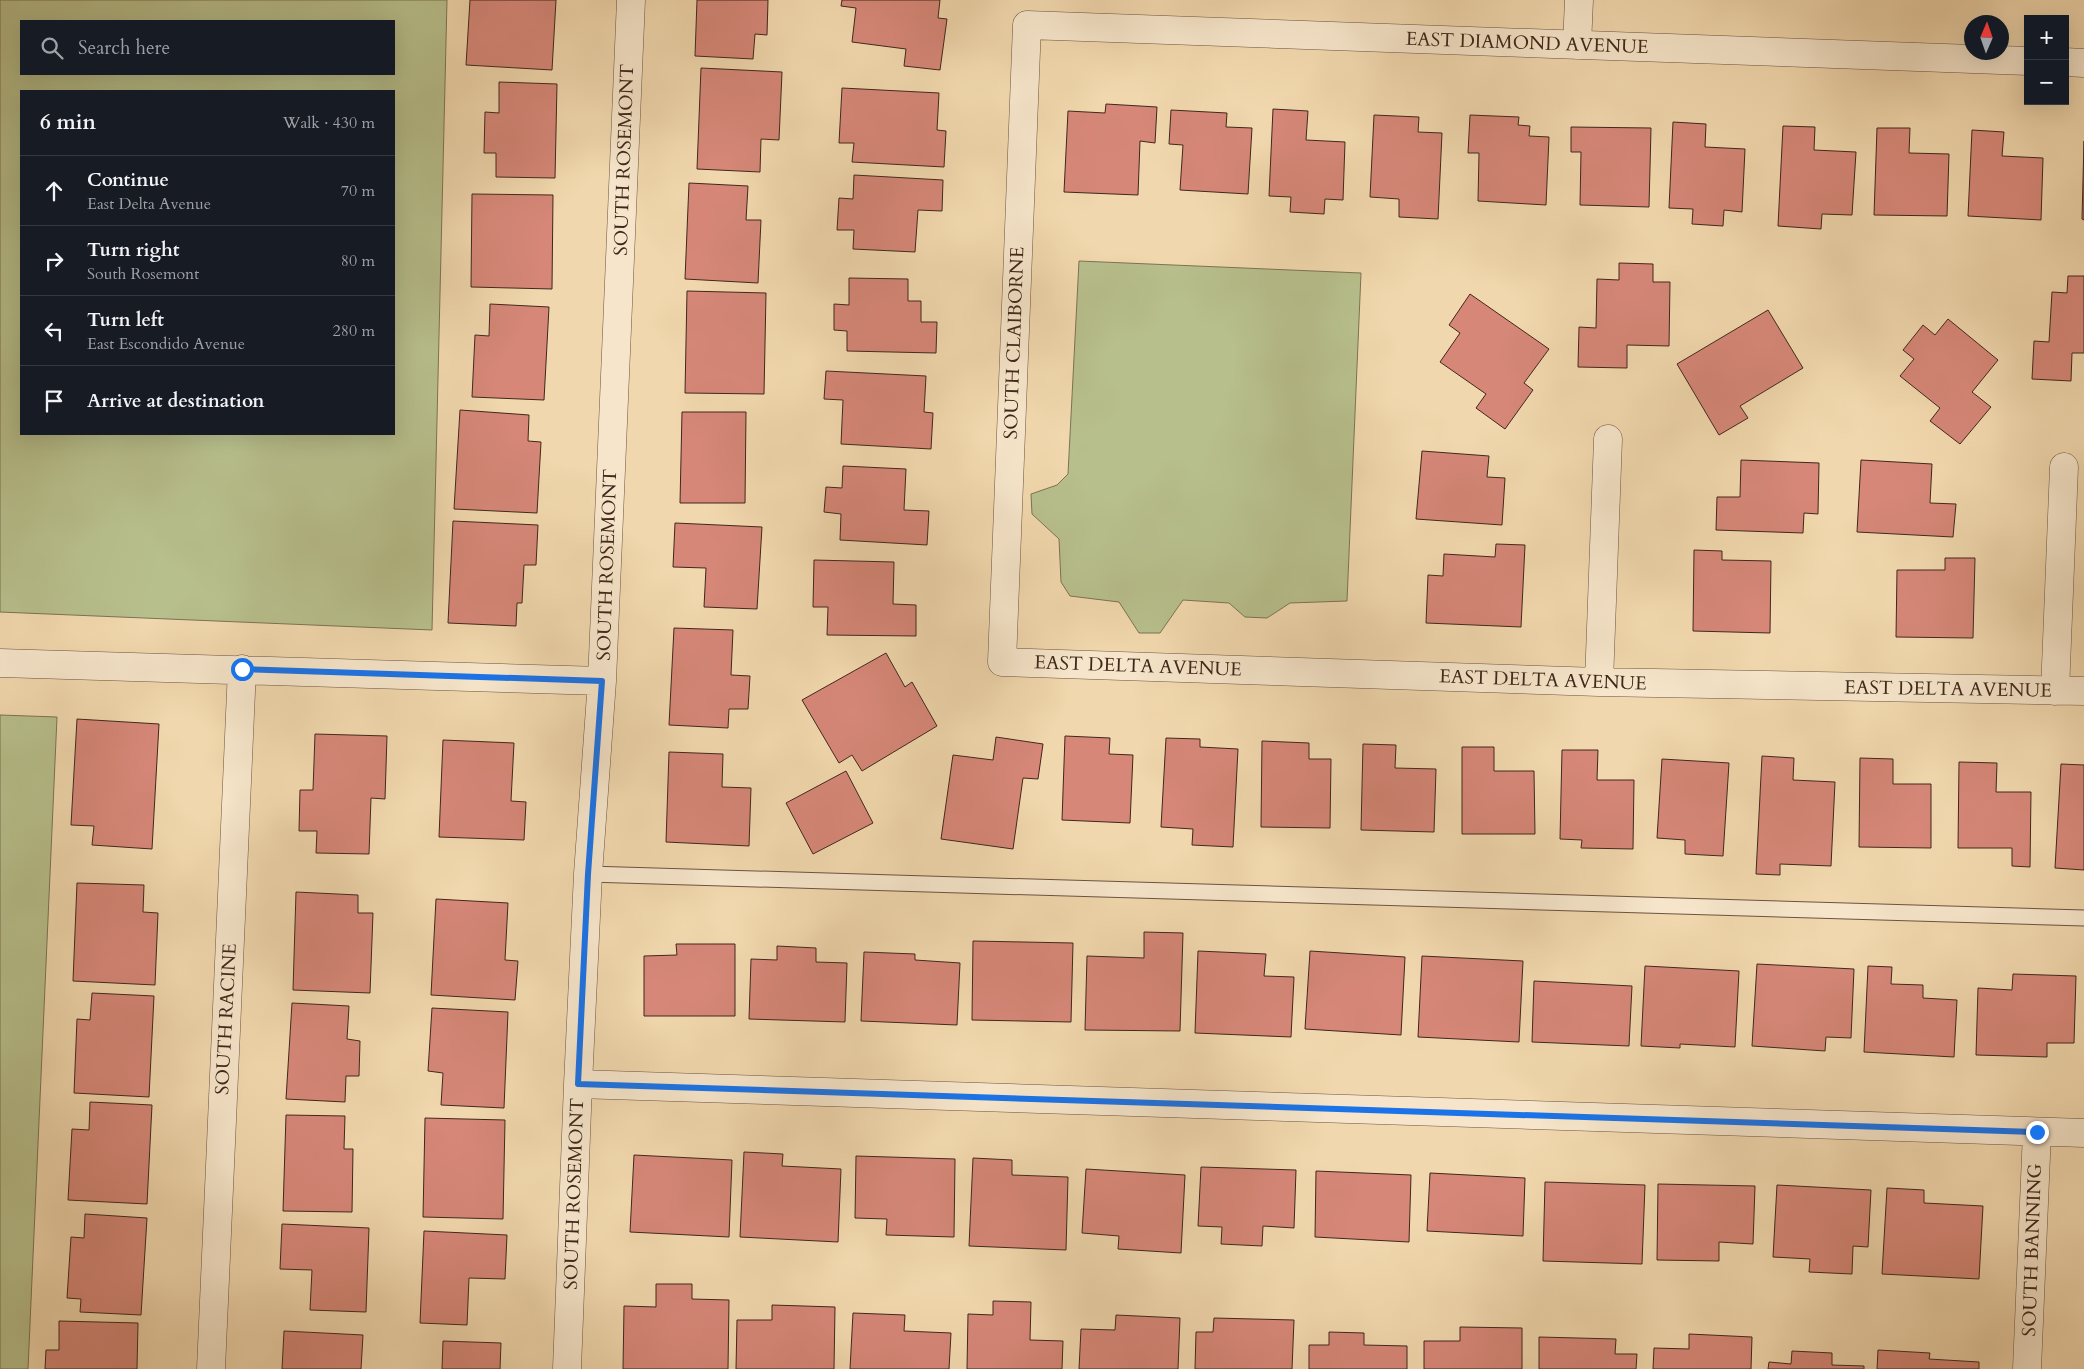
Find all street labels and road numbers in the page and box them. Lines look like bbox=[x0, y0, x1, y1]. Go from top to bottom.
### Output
street label: EAST DIAMOND AVENUE bbox=[1405, 26, 1649, 60]
street label: SOUTH ROSEMONT bbox=[608, 64, 640, 256]
street label: SOUTH CLAIBORNE bbox=[998, 246, 1030, 440]
street label: SOUTH ROSEMONT bbox=[591, 469, 623, 661]
street label: EAST DELTA AVENUE bbox=[1034, 649, 1242, 683]
street label: EAST DELTA AVENUE bbox=[1439, 663, 1647, 697]
street label: EAST DELTA AVENUE bbox=[1844, 674, 2052, 704]
street label: SOUTH RACINE bbox=[209, 942, 243, 1096]
street label: SOUTH ROSEMONT bbox=[558, 1098, 590, 1290]
street label: SOUTH BANNING bbox=[2016, 1163, 2048, 1337]

